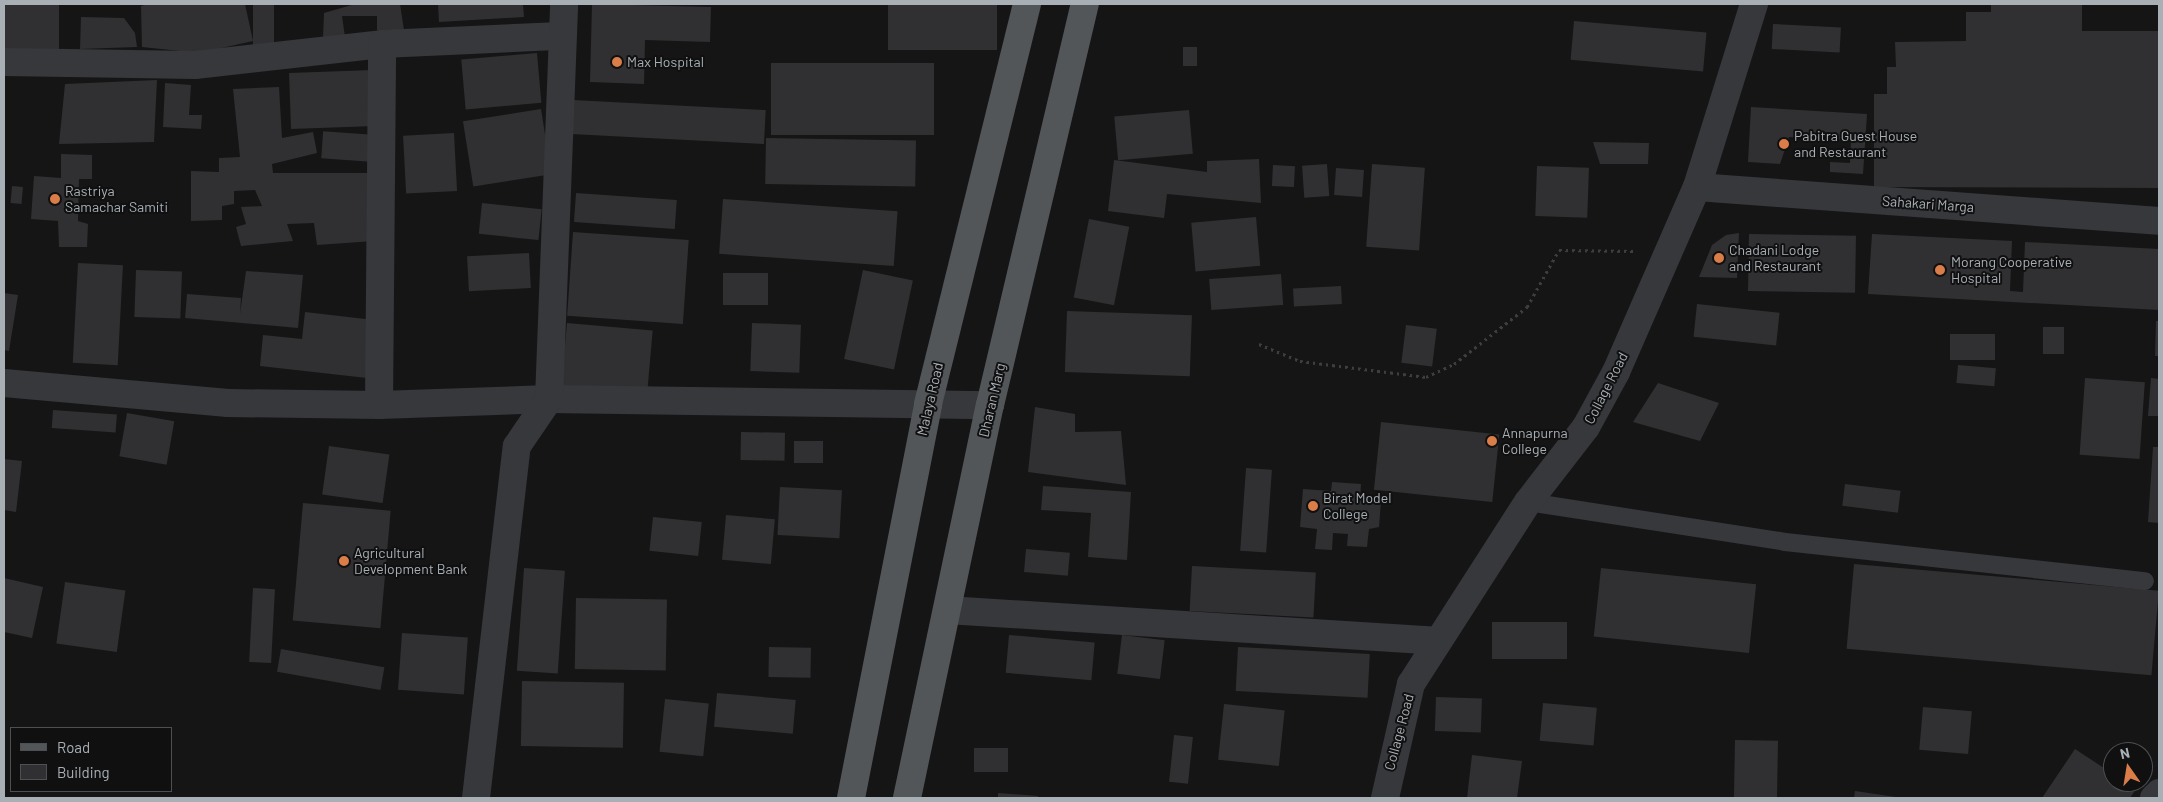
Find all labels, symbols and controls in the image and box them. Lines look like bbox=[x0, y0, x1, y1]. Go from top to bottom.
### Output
place label: Max Hospital bbox=[627, 54, 704, 70]
marker: Max Hospital bbox=[611, 56, 623, 68]
place label: Pabitra Guest House and Restaurant bbox=[1794, 128, 1917, 160]
marker: Pabitra Guest House and Restaurant bbox=[1778, 138, 1790, 150]
place label: Rastriya Samachar Samiti bbox=[65, 183, 168, 216]
street label: Sahakari Marga bbox=[1881, 192, 1975, 216]
marker: Rastriya Samachar Samiti bbox=[49, 193, 61, 205]
place label: Chadani Lodge and Restaurant bbox=[1729, 242, 1821, 274]
marker: Chadani Lodge and Restaurant bbox=[1713, 252, 1725, 264]
place label: Morang Cooperative Hospital bbox=[1951, 254, 2072, 286]
marker: Morang Cooperative Hospital bbox=[1933, 263, 1947, 277]
street label: Collage Road bbox=[1581, 349, 1631, 427]
street label: Malaya Road bbox=[913, 361, 947, 437]
street label: Dharan Marg bbox=[975, 361, 1009, 439]
place label: Annapurna College bbox=[1502, 425, 1568, 458]
marker: Annapurna College bbox=[1486, 435, 1498, 447]
place label: Birat Model College bbox=[1323, 490, 1391, 522]
marker: Birat Model College bbox=[1307, 500, 1319, 512]
place label: Agricultural Development Bank bbox=[354, 545, 467, 578]
marker: Agricultural Development Bank bbox=[338, 555, 350, 567]
street label: Collage Road bbox=[1381, 692, 1417, 772]
legend bbox=[10, 727, 172, 792]
text: Road bbox=[57, 738, 90, 756]
north arrow bbox=[2103, 742, 2153, 792]
text: N bbox=[2118, 744, 2131, 762]
text: Building bbox=[57, 763, 110, 781]

